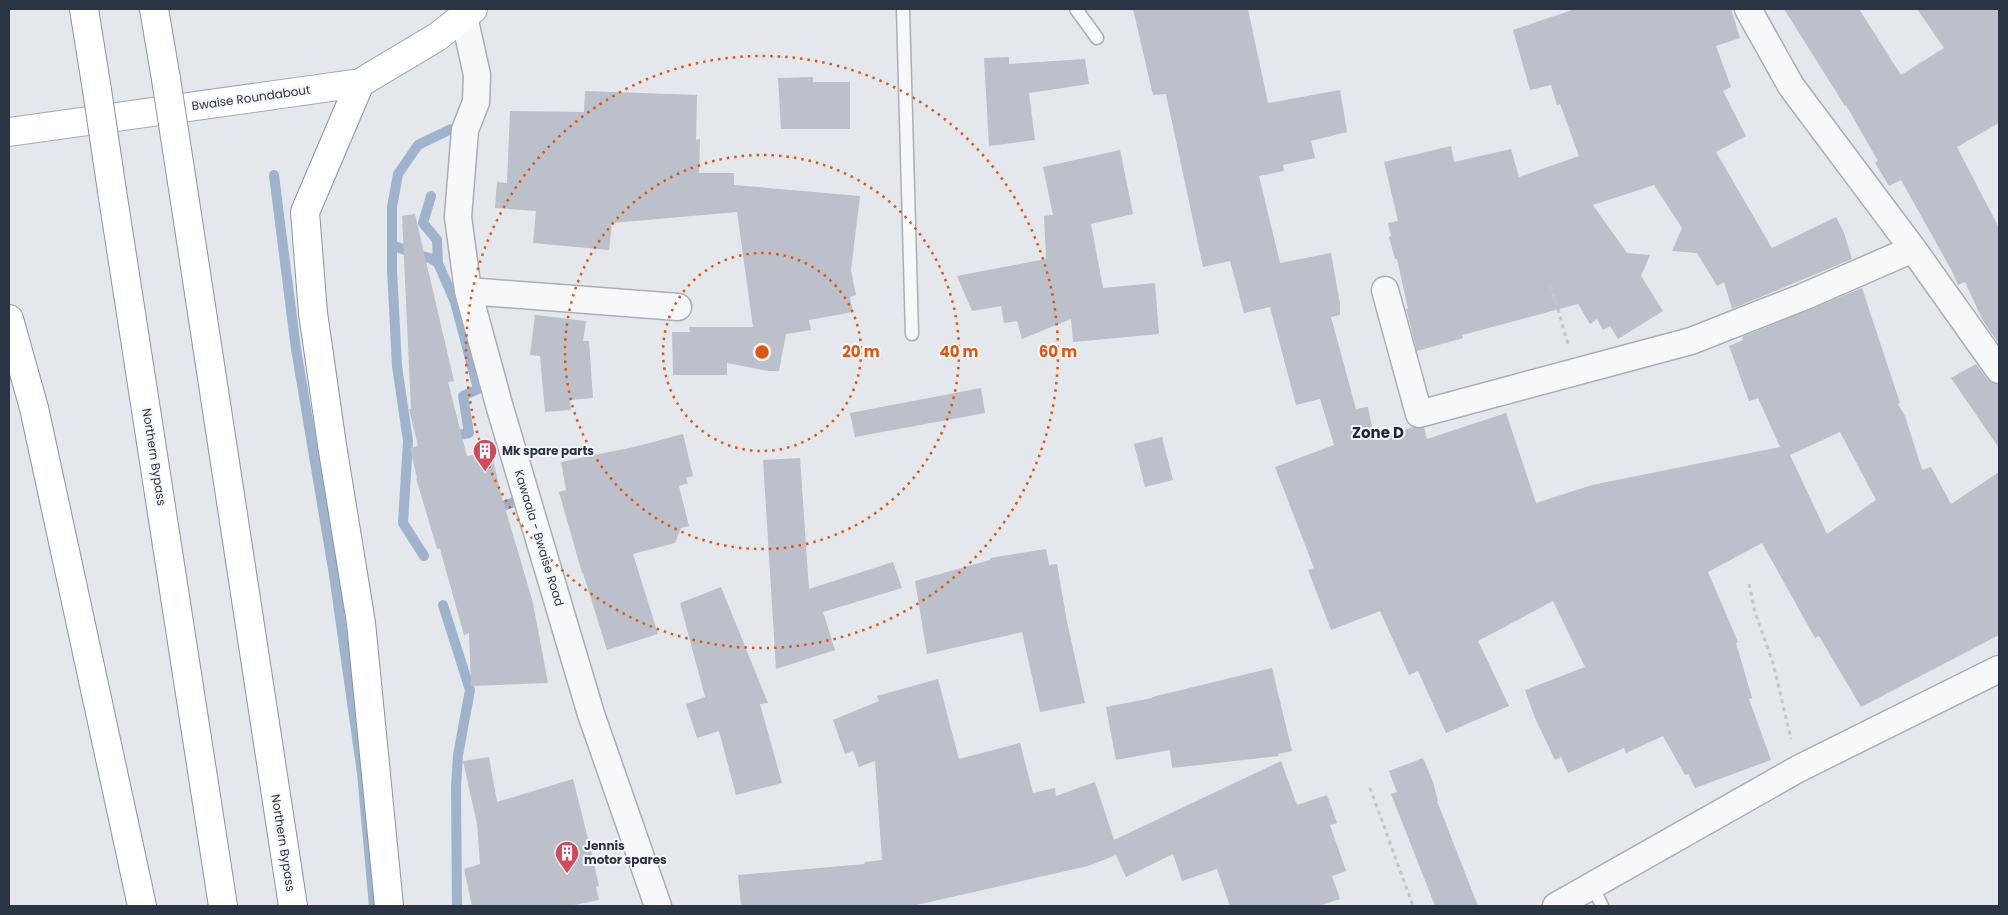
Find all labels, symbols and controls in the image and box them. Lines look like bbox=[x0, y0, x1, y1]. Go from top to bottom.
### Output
street label: Bwaise Roundabout bbox=[191, 81, 311, 114]
text: 20 m bbox=[842, 341, 880, 362]
text: 40 m bbox=[939, 341, 979, 362]
text: 60 m bbox=[1039, 341, 1077, 362]
centre of rings bbox=[753, 343, 771, 361]
street label: Northern Bypass bbox=[138, 407, 171, 507]
district label: Zone D bbox=[1352, 422, 1404, 443]
building icon: Mk spare parts bbox=[472, 438, 498, 472]
place label: Mk spare parts bbox=[502, 442, 594, 459]
street label: Kawaala - Bwaise Road bbox=[511, 468, 568, 608]
street label: Northern Bypass bbox=[267, 793, 300, 893]
place label: Jennis motor spares bbox=[584, 837, 667, 868]
building icon: Jennis motor spares bbox=[554, 840, 580, 874]

